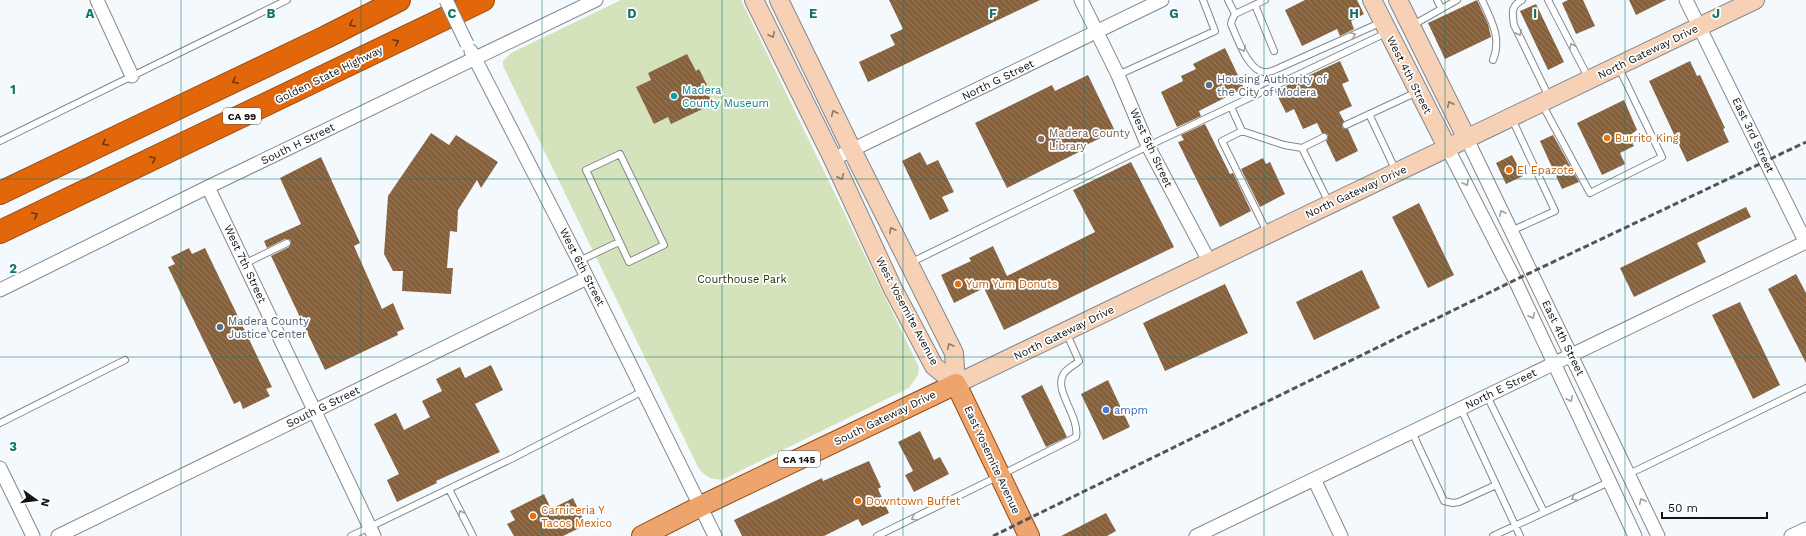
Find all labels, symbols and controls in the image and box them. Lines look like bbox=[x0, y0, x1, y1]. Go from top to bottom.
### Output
text: A bbox=[86, 6, 95, 21]
text: B bbox=[267, 6, 276, 21]
text: C bbox=[448, 6, 457, 21]
text: D bbox=[627, 6, 637, 21]
text: E bbox=[809, 6, 817, 21]
text: F bbox=[989, 6, 997, 21]
text: G bbox=[1169, 6, 1179, 21]
text: H bbox=[1349, 6, 1359, 21]
text: I bbox=[1533, 6, 1537, 21]
text: J bbox=[1712, 6, 1720, 21]
one-way arrow bbox=[348, 19, 356, 27]
street label: North Gateway Drive bbox=[1596, 22, 1700, 82]
one-way arrow bbox=[1514, 29, 1521, 36]
one-way arrow bbox=[767, 31, 774, 38]
one-way arrow bbox=[1349, 32, 1356, 40]
street label: West 4th Street bbox=[1384, 34, 1434, 116]
one-way arrow bbox=[392, 39, 399, 47]
one-way arrow bbox=[1569, 42, 1576, 50]
street label: Golden State Highway bbox=[273, 43, 385, 107]
one-way arrow bbox=[1238, 45, 1246, 53]
street label: North G Street bbox=[960, 57, 1037, 103]
place label: Housing Authority of the City of Modera bbox=[1217, 73, 1328, 99]
one-way arrow bbox=[231, 76, 239, 84]
marker: Housing Authority of the City of Modera bbox=[1204, 80, 1214, 90]
text: 1 bbox=[10, 82, 16, 97]
place label: Madera County Museum bbox=[682, 84, 769, 110]
marker: Madera County Museum bbox=[669, 91, 679, 101]
street label: East 3rd Street bbox=[1729, 95, 1777, 175]
one-way arrow bbox=[1447, 101, 1454, 109]
street label: West 5th Street bbox=[1127, 107, 1175, 190]
road number: CA 99 bbox=[223, 108, 261, 124]
one-way arrow bbox=[831, 110, 839, 118]
street label: South H Street bbox=[259, 120, 337, 167]
place label: Madera County Library bbox=[1049, 127, 1130, 153]
place label: Burrito King bbox=[1615, 132, 1679, 145]
marker: Burrito King bbox=[1602, 133, 1612, 143]
marker: Madera County Library bbox=[1036, 134, 1046, 144]
one-way arrow bbox=[102, 138, 109, 146]
one-way arrow bbox=[148, 156, 156, 164]
street label: North Gateway Drive bbox=[1303, 163, 1409, 221]
place label: El Epazote bbox=[1517, 164, 1574, 177]
marker: El Epazote bbox=[1504, 165, 1514, 175]
one-way arrow bbox=[836, 173, 844, 180]
one-way arrow bbox=[1461, 179, 1468, 186]
one-way arrow bbox=[1499, 209, 1507, 217]
one-way arrow bbox=[31, 212, 39, 220]
street label: West 7th Street bbox=[221, 223, 269, 305]
street label: West 6th Street bbox=[557, 226, 607, 308]
one-way arrow bbox=[889, 226, 896, 234]
street label: West Yosemite Avenue bbox=[873, 254, 941, 368]
text: 2 bbox=[9, 261, 17, 276]
park label: Courthouse Park bbox=[697, 273, 787, 286]
place label: Yum Yum Donuts bbox=[966, 278, 1058, 291]
marker: Yum Yum Donuts bbox=[953, 279, 963, 289]
street label: East 4th Street bbox=[1539, 298, 1587, 378]
street label: North Gateway Drive bbox=[1012, 303, 1116, 363]
one-way arrow bbox=[1527, 311, 1535, 319]
place label: Madera County Justice Center bbox=[228, 315, 309, 341]
marker: Madera County Justice Center bbox=[215, 322, 225, 332]
one-way arrow bbox=[947, 343, 955, 350]
street label: North E Street bbox=[1463, 366, 1539, 412]
street label: South G Street bbox=[284, 383, 362, 430]
street label: South Gateway Drive bbox=[832, 388, 938, 448]
one-way arrow bbox=[1565, 395, 1573, 403]
street label: East Yosemite Avenue bbox=[961, 404, 1023, 516]
place label: ampm bbox=[1114, 404, 1148, 417]
marker: ampm bbox=[1101, 405, 1111, 415]
text: 3 bbox=[9, 439, 17, 454]
road number: CA 145 bbox=[778, 451, 820, 467]
north arrow bbox=[16, 480, 56, 520]
one-way arrow bbox=[1570, 493, 1578, 501]
scale bar bbox=[1662, 494, 1767, 520]
place label: Downtown Buffet bbox=[866, 495, 961, 508]
marker: Downtown Buffet bbox=[853, 496, 863, 506]
text: N bbox=[38, 497, 53, 508]
one-way arrow bbox=[1639, 497, 1647, 505]
text: 50 m bbox=[1668, 501, 1698, 515]
place label: Carniceria Y Tacos Mexico bbox=[541, 504, 612, 530]
one-way arrow bbox=[458, 509, 466, 517]
marker: Carniceria Y Tacos Mexico bbox=[528, 511, 538, 521]
one-way arrow bbox=[911, 513, 918, 521]

